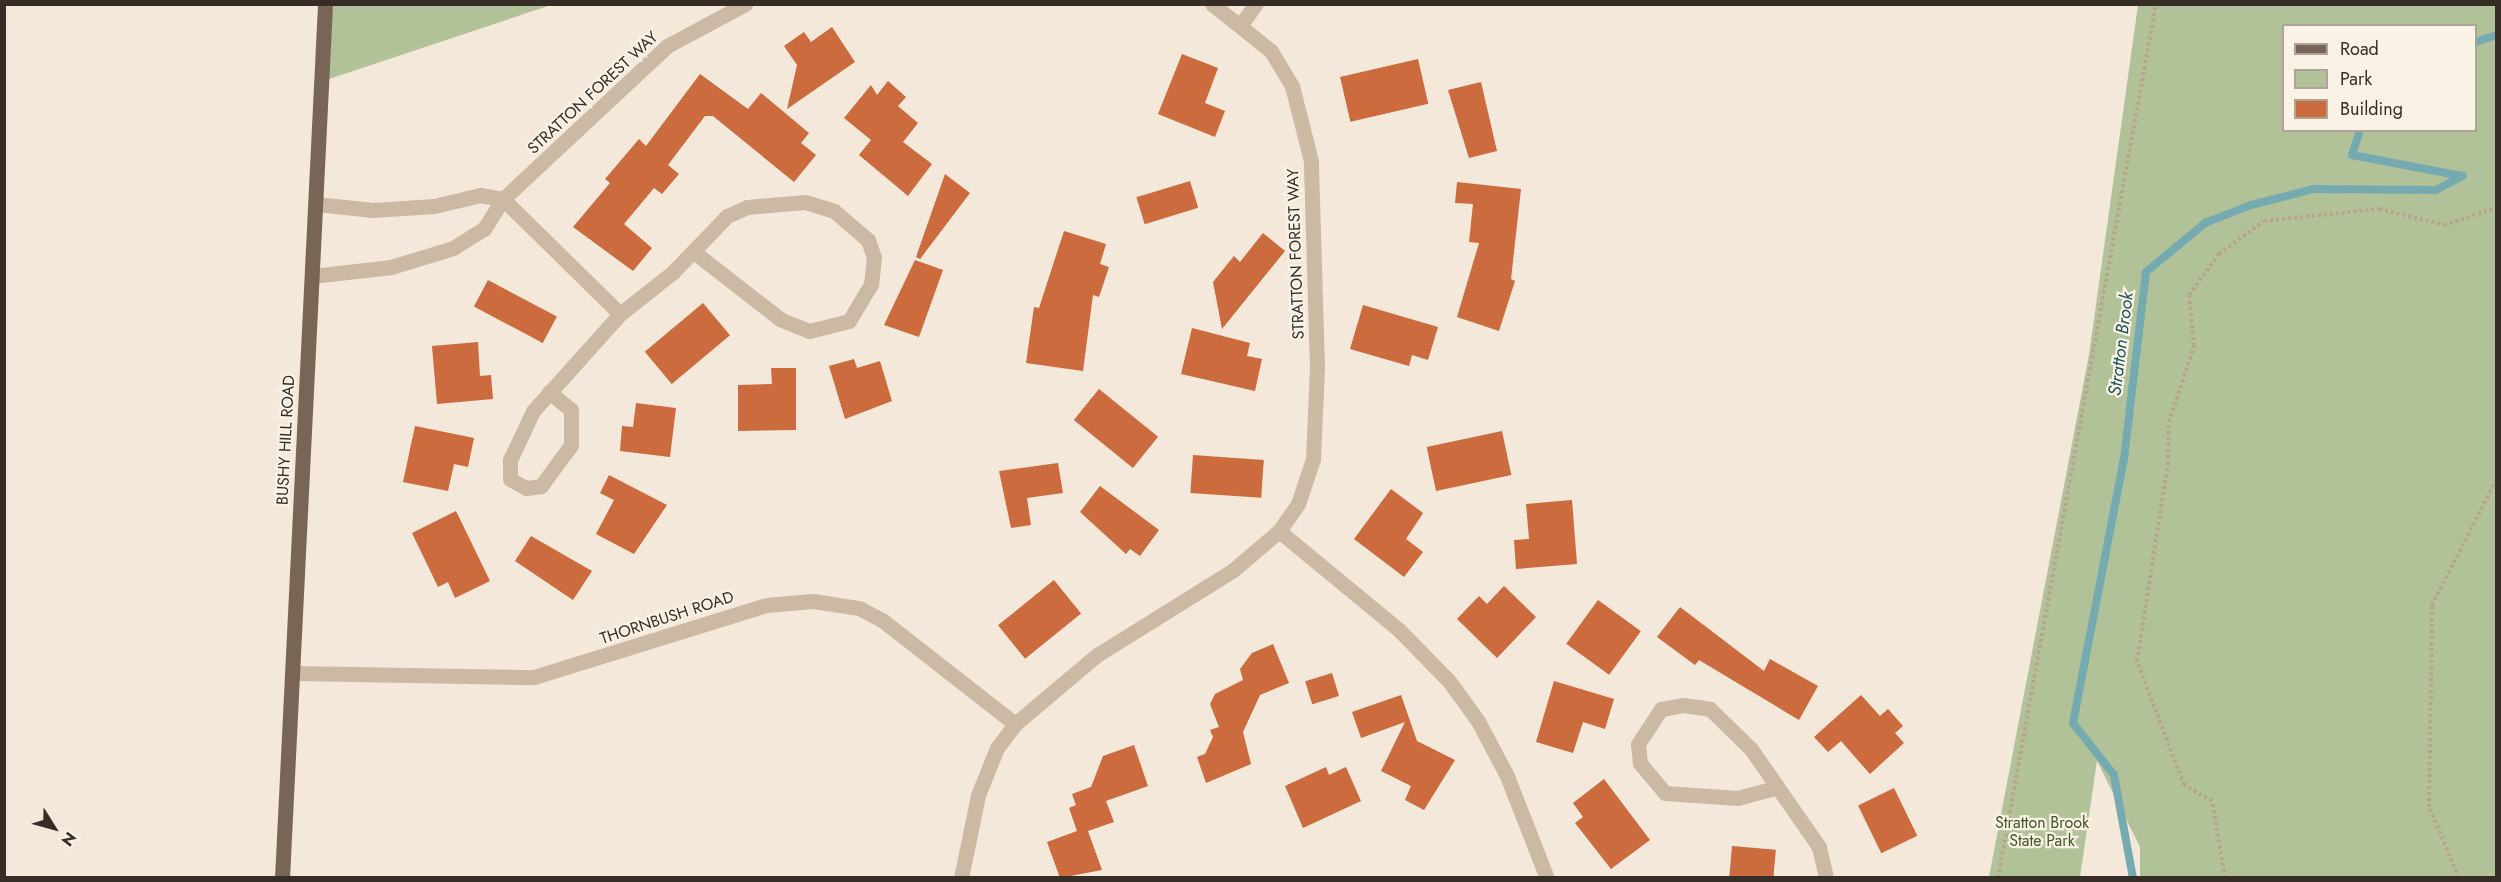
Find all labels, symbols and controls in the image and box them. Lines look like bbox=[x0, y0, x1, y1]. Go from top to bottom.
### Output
legend bbox=[2282, 24, 2477, 132]
street label: STRATTON FOREST WAY bbox=[524, 28, 662, 158]
text: Road bbox=[2340, 36, 2379, 62]
text: Park bbox=[2340, 66, 2372, 92]
text: Building bbox=[2340, 96, 2403, 122]
street label: STRATTON FOREST WAY bbox=[1283, 168, 1309, 340]
water label: Stratton Brook bbox=[2104, 291, 2138, 397]
street label: BUSHY HILL ROAD bbox=[273, 375, 299, 505]
street label: THORNBUSH ROAD bbox=[598, 587, 736, 649]
north arrow bbox=[24, 798, 84, 858]
park label: Stratton Brook State Park bbox=[1995, 813, 2089, 851]
text: N bbox=[56, 827, 82, 851]

